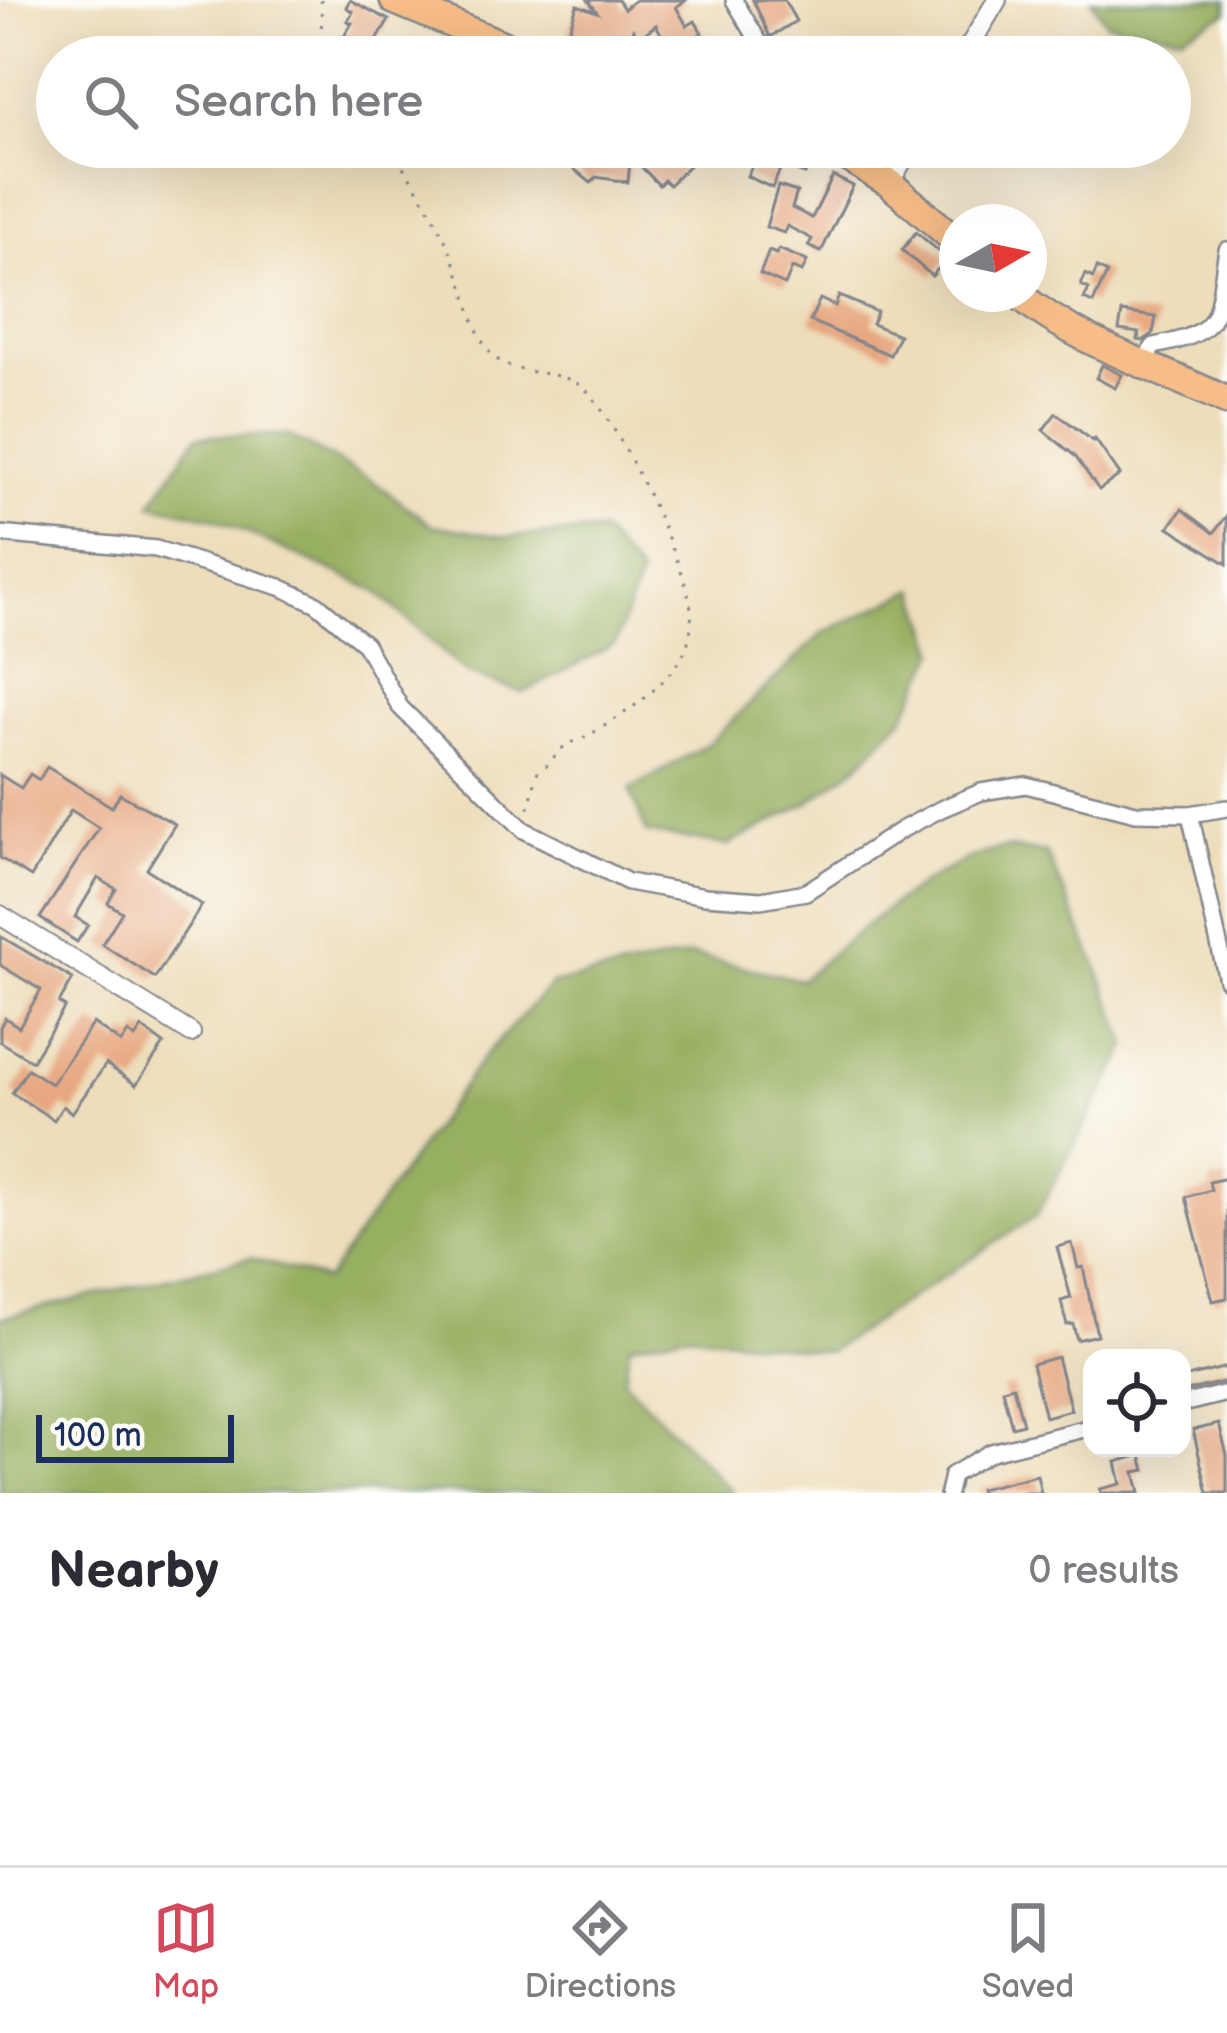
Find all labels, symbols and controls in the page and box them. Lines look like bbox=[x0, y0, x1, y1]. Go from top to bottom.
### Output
search box bbox=[36, 36, 1191, 168]
icon: search bbox=[78, 69, 144, 135]
text: Search here bbox=[174, 75, 423, 130]
north arrow bbox=[939, 204, 1047, 312]
map controls bbox=[1083, 1349, 1191, 1457]
button: locate bbox=[1083, 1349, 1191, 1457]
scale bar bbox=[36, 1409, 234, 1462]
text: 100 m bbox=[54, 1416, 142, 1456]
text: Nearby bbox=[48, 1541, 219, 1602]
text: 0 results bbox=[1028, 1548, 1179, 1595]
tab: Map bbox=[153, 1895, 219, 2007]
tab: Directions bbox=[524, 1895, 676, 2007]
tab: Saved bbox=[982, 1895, 1074, 2007]

